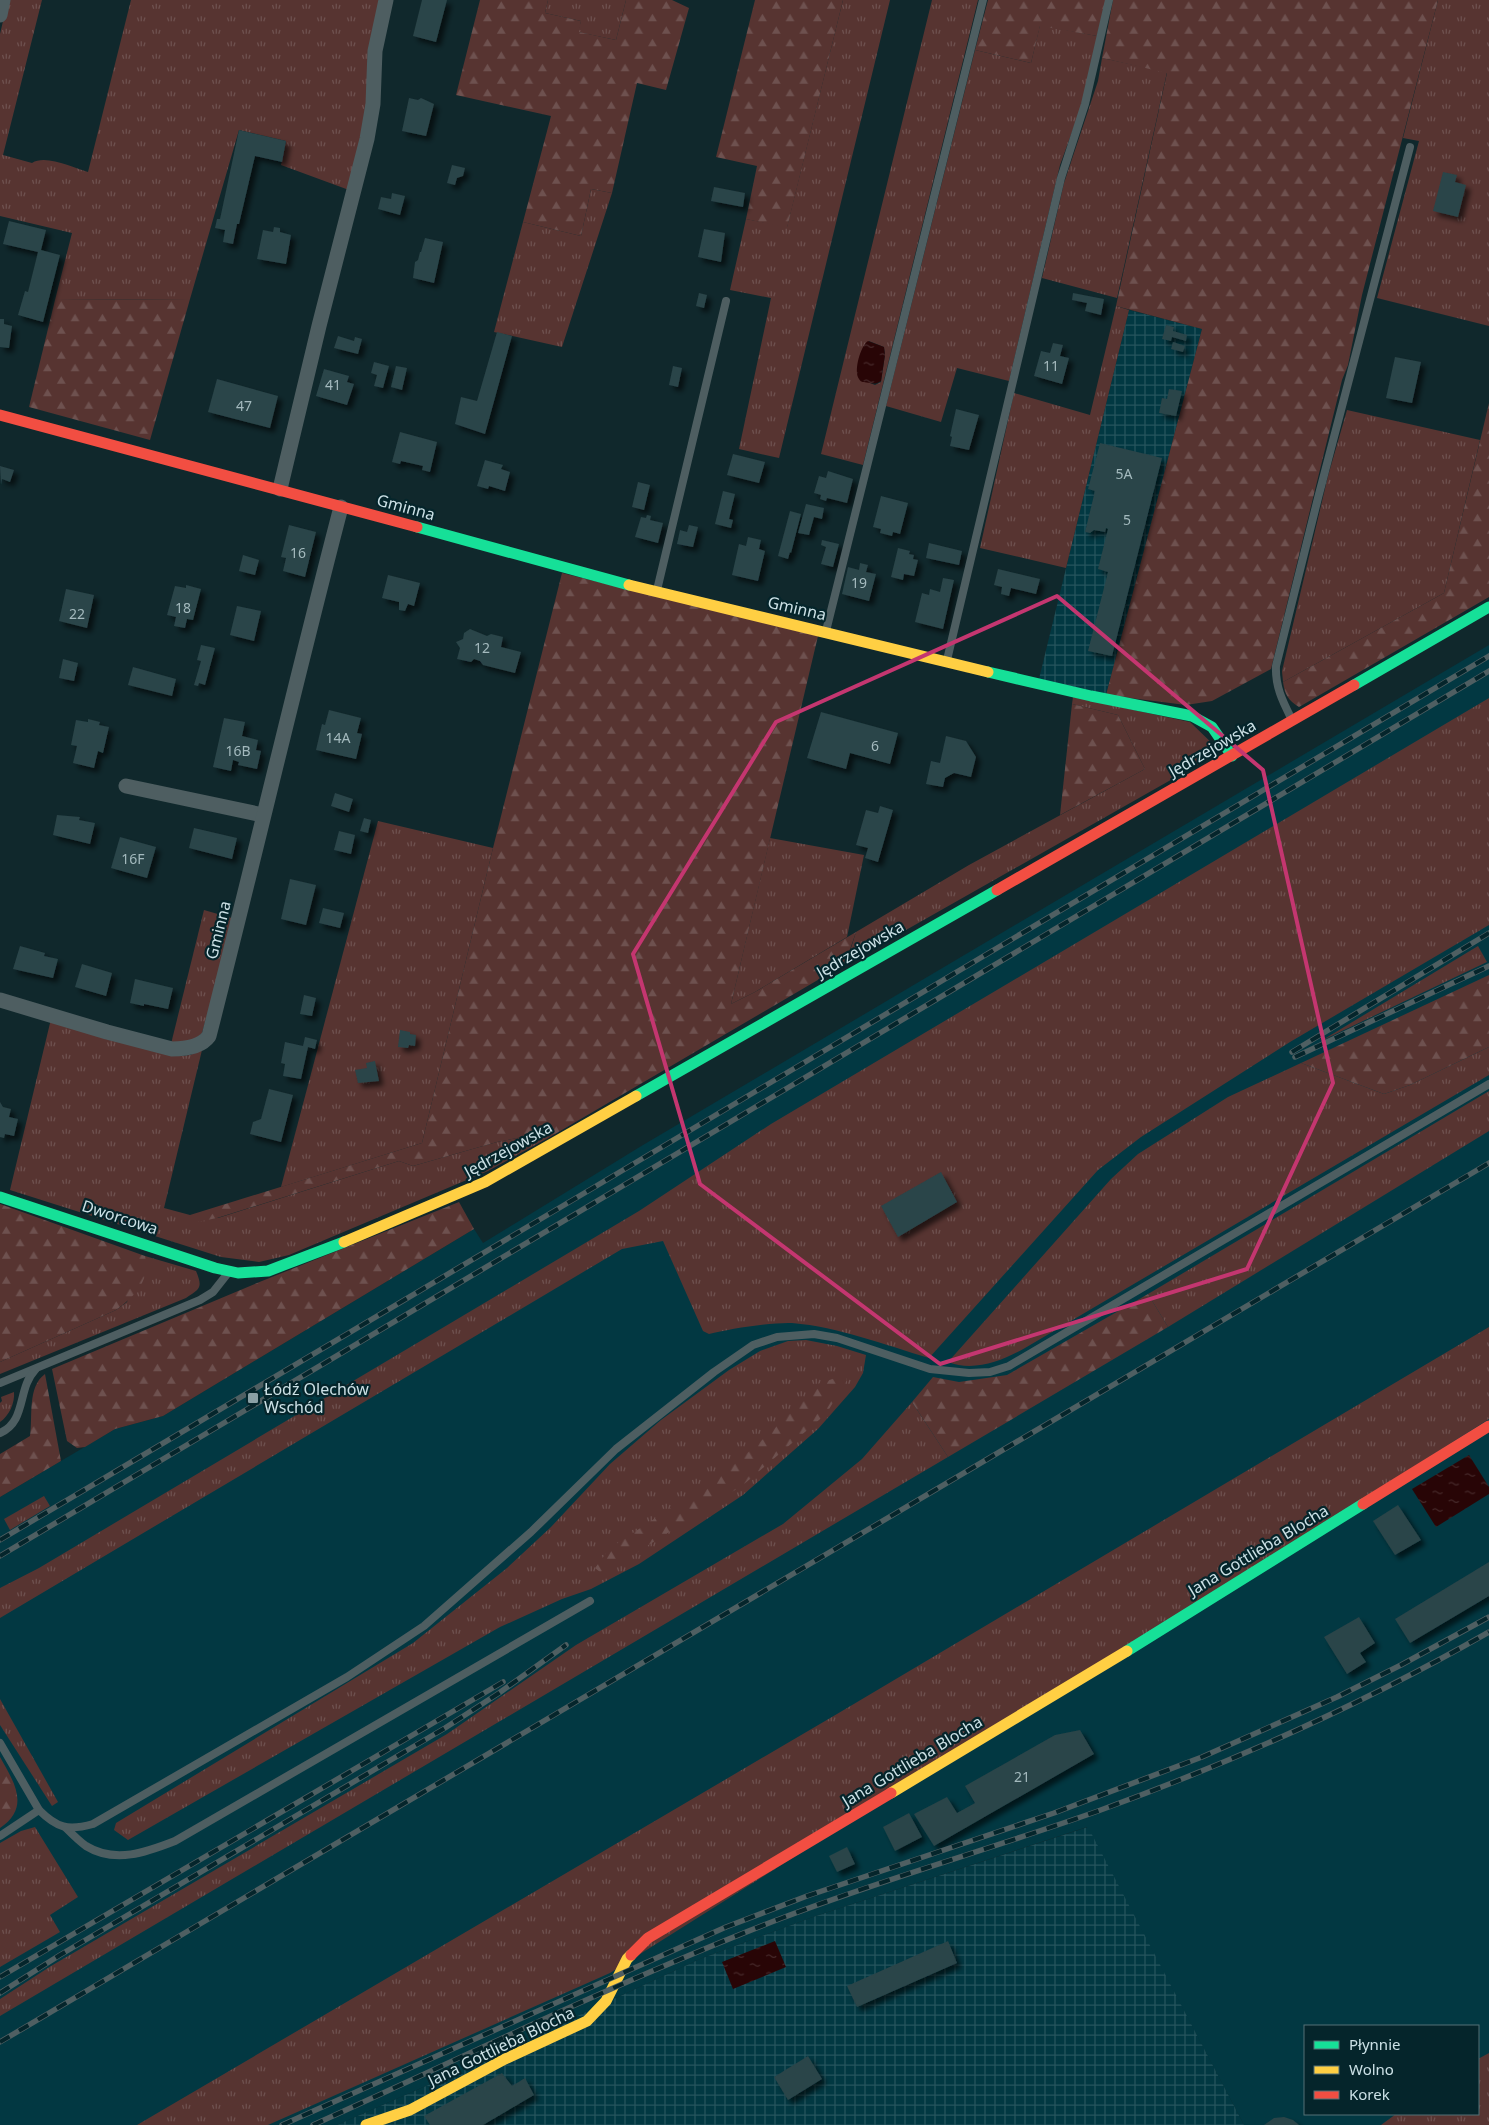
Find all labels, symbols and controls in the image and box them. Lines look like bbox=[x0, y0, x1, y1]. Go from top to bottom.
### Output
house number: 11 bbox=[1043, 356, 1059, 375]
house number: 41 bbox=[325, 375, 341, 394]
house number: 47 bbox=[236, 396, 252, 415]
house number: 5A bbox=[1116, 464, 1133, 483]
street label: Gminna bbox=[374, 489, 438, 525]
house number: 5 bbox=[1123, 510, 1131, 529]
house number: 16 bbox=[290, 543, 306, 562]
house number: 19 bbox=[851, 573, 867, 592]
street label: Gminna bbox=[766, 591, 828, 625]
house number: 18 bbox=[175, 598, 191, 617]
house number: 22 bbox=[69, 604, 85, 623]
house number: 12 bbox=[474, 638, 490, 657]
street label: Jędrzejowska bbox=[1162, 714, 1260, 783]
house number: 14A bbox=[326, 728, 351, 747]
house number: 6 bbox=[871, 736, 879, 755]
house number: 16B bbox=[225, 741, 251, 760]
house number: 16F bbox=[121, 849, 145, 868]
street label: Gminna bbox=[200, 898, 236, 962]
street label: Jędrzejowska bbox=[810, 915, 908, 984]
street label: Jędrzejowska bbox=[458, 1116, 556, 1183]
street label: Dworcowa bbox=[79, 1194, 161, 1240]
place label: Łódź Olechów Wschód bbox=[264, 1378, 369, 1418]
marker: Łódź Olechów Wschód bbox=[246, 1391, 260, 1405]
street label: Jana Gottlieba Blocha bbox=[1182, 1499, 1332, 1602]
street label: Jana Gottlieba Blocha bbox=[836, 1710, 986, 1813]
house number: 21 bbox=[1014, 1767, 1030, 1786]
street label: Jana Gottlieba Blocha bbox=[422, 2001, 578, 2092]
legend bbox=[1304, 2025, 1479, 2115]
text: Płynnie bbox=[1349, 2034, 1400, 2054]
text: Wolno bbox=[1349, 2059, 1394, 2079]
text: Korek bbox=[1349, 2084, 1390, 2104]

